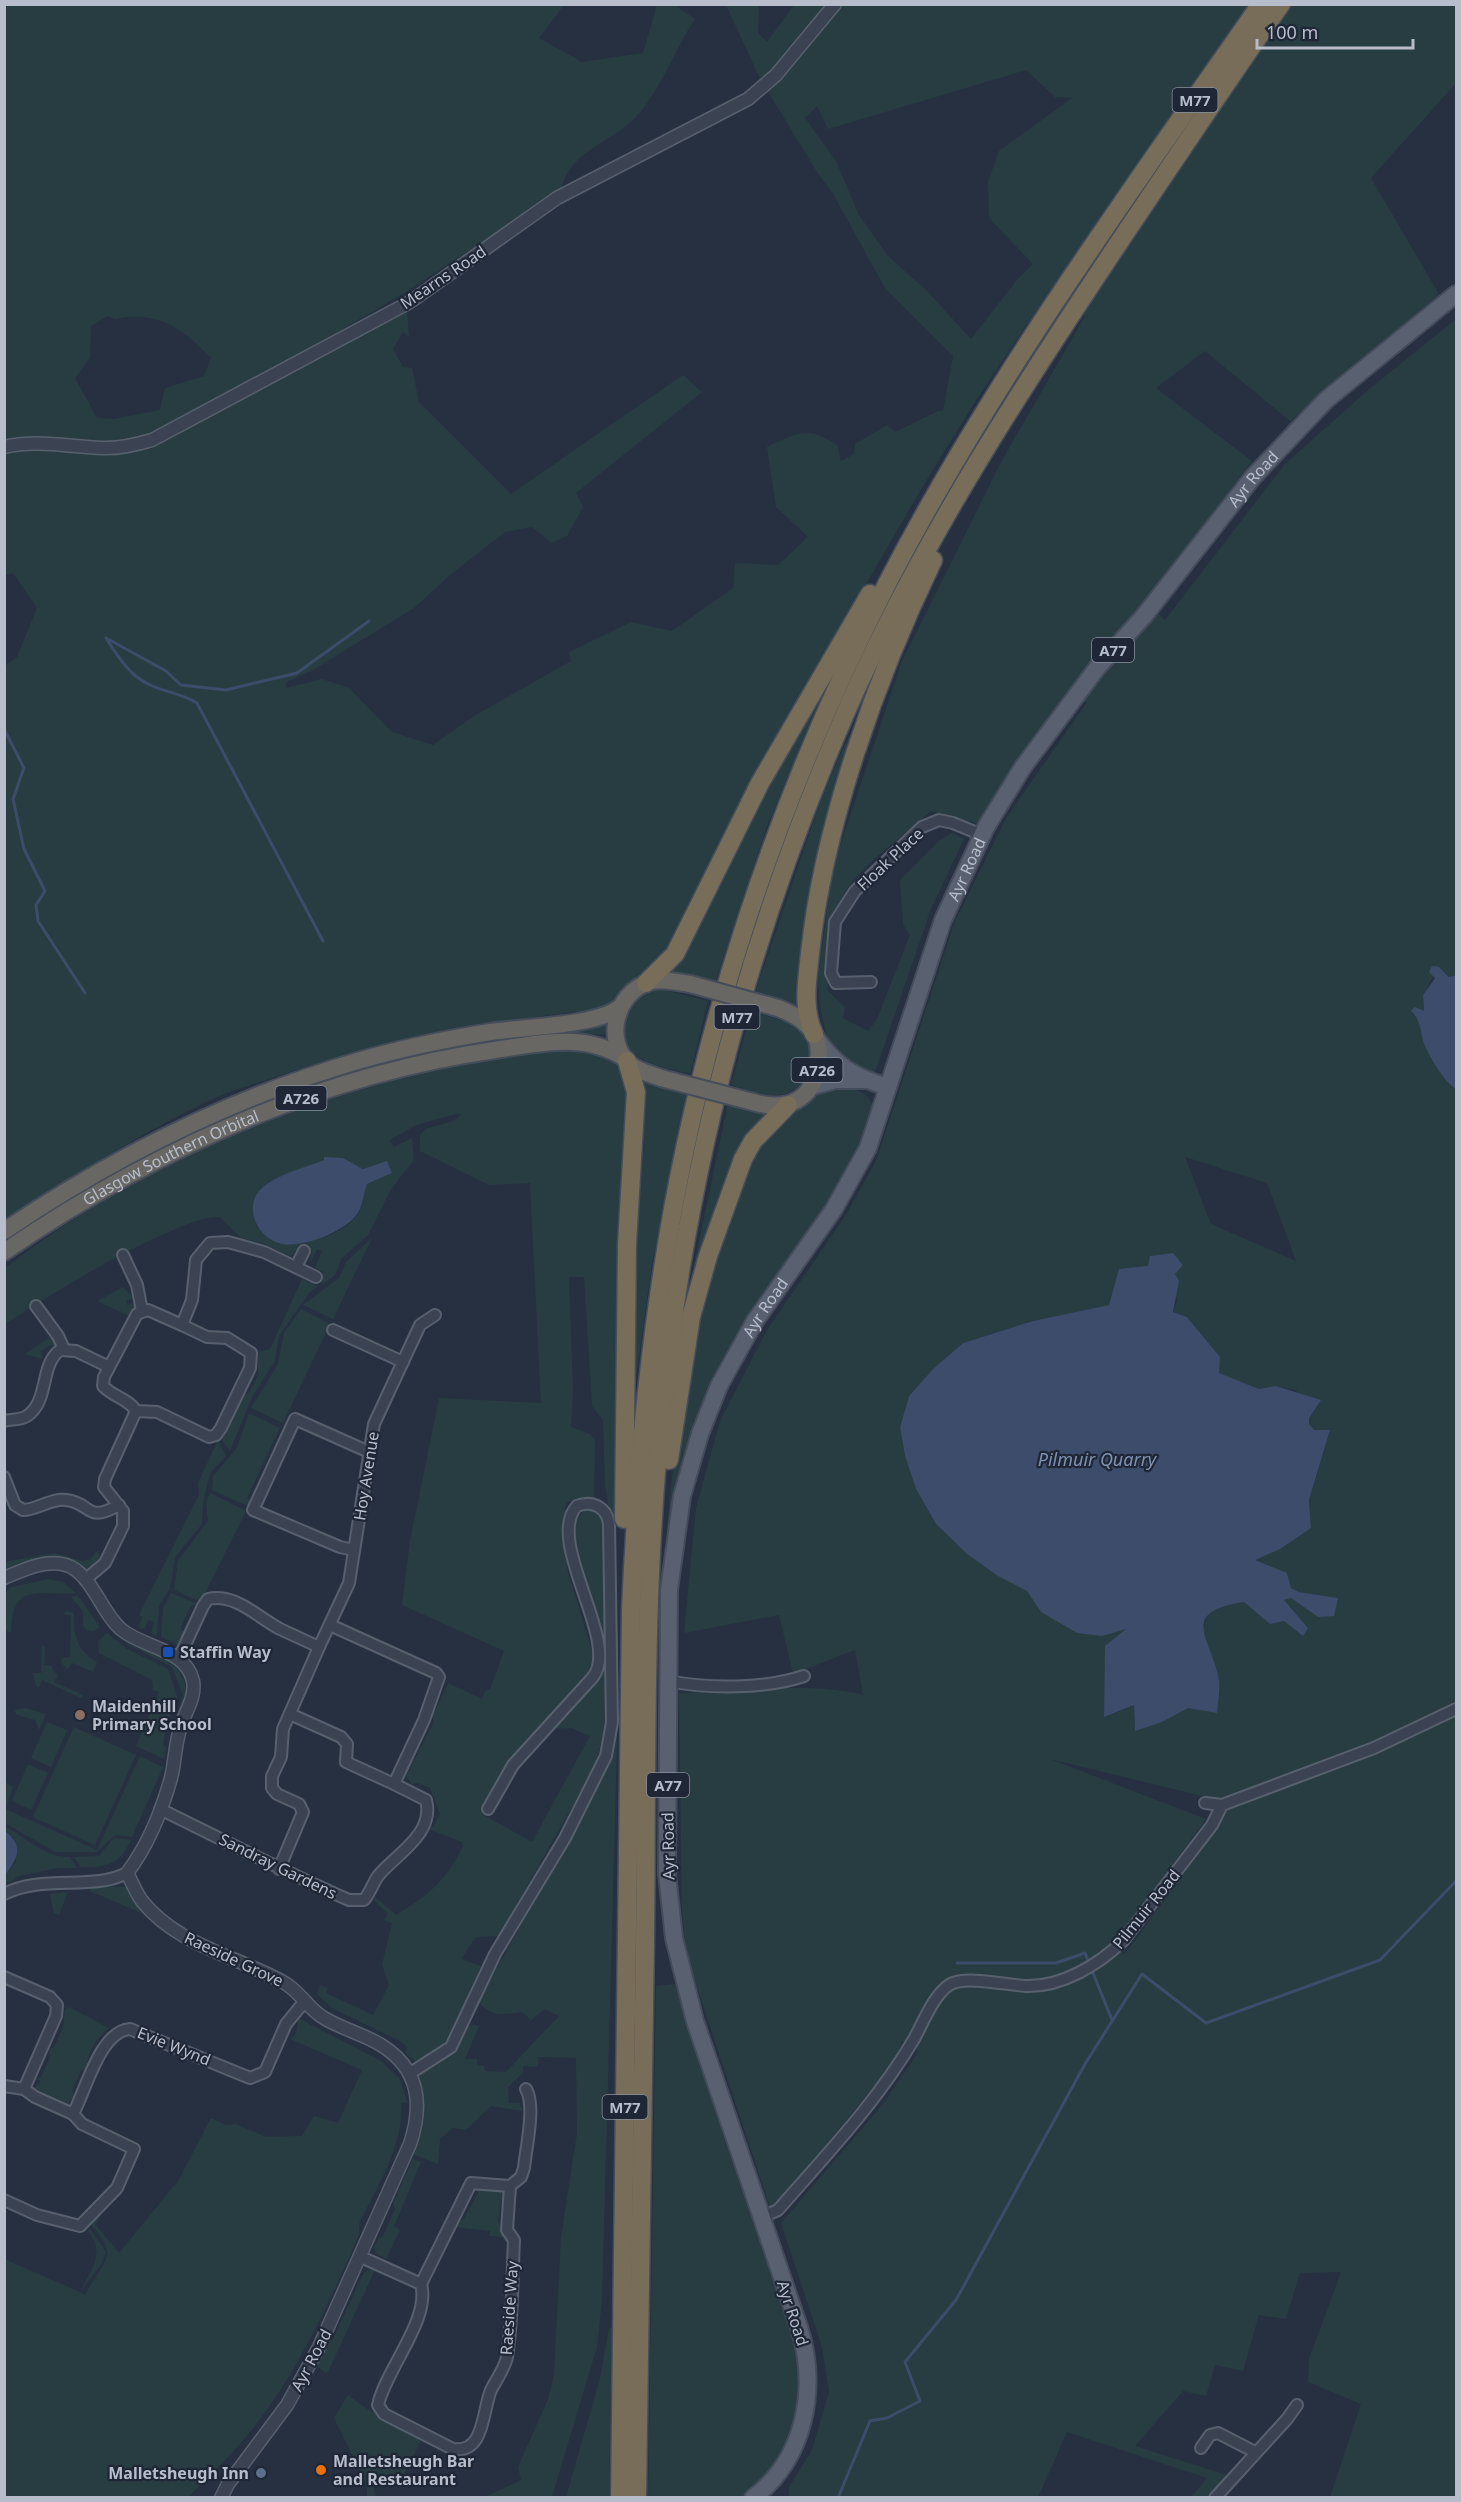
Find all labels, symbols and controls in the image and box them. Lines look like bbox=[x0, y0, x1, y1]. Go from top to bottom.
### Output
scale bar bbox=[1257, 12, 1413, 50]
text: 100 m bbox=[1266, 20, 1318, 44]
road number: M77 bbox=[1172, 88, 1218, 112]
street label: Mearns Road bbox=[396, 240, 490, 314]
street label: Ayr Road bbox=[1223, 446, 1283, 512]
road number: A77 bbox=[1092, 638, 1134, 662]
street label: Floak Place bbox=[852, 823, 928, 895]
street label: Ayr Road bbox=[942, 834, 991, 905]
road number: M77 bbox=[714, 1005, 760, 1029]
road number: A726 bbox=[792, 1058, 842, 1082]
road number: A726 bbox=[276, 1086, 326, 1110]
street label: Glasgow Southern Orbital bbox=[78, 1105, 262, 1210]
street label: Ayr Road bbox=[737, 1273, 793, 1341]
street label: Hoy Avenue bbox=[348, 1430, 384, 1522]
water label: Pilmuir Quarry bbox=[1038, 1447, 1158, 1471]
place label: Staffin Way bbox=[180, 1641, 272, 1663]
marker: Staffin Way bbox=[161, 1645, 175, 1659]
place label: Maidenhill Primary School bbox=[92, 1695, 212, 1735]
marker: Maidenhill Primary School bbox=[73, 1708, 87, 1722]
road number: A77 bbox=[647, 1773, 689, 1797]
street label: Ayr Road bbox=[656, 1812, 680, 1880]
street label: Sandray Gardens bbox=[215, 1828, 341, 1904]
street label: Pilmuir Road bbox=[1107, 1865, 1185, 1953]
street label: Raeside Grove bbox=[181, 1926, 287, 1992]
street label: Evie Wynd bbox=[134, 2021, 214, 2071]
road number: M77 bbox=[602, 2095, 648, 2119]
street label: Raeside Way bbox=[495, 2259, 523, 2356]
street label: Ayr Road bbox=[772, 2277, 814, 2349]
street label: Ayr Road bbox=[285, 2325, 337, 2395]
place label: Malletsheugh Bar and Restaurant bbox=[333, 2450, 474, 2490]
place label: Malletsheugh Inn bbox=[108, 2462, 249, 2484]
marker: Malletsheugh Bar and Restaurant bbox=[314, 2463, 328, 2477]
marker: Malletsheugh Inn bbox=[254, 2466, 268, 2480]

